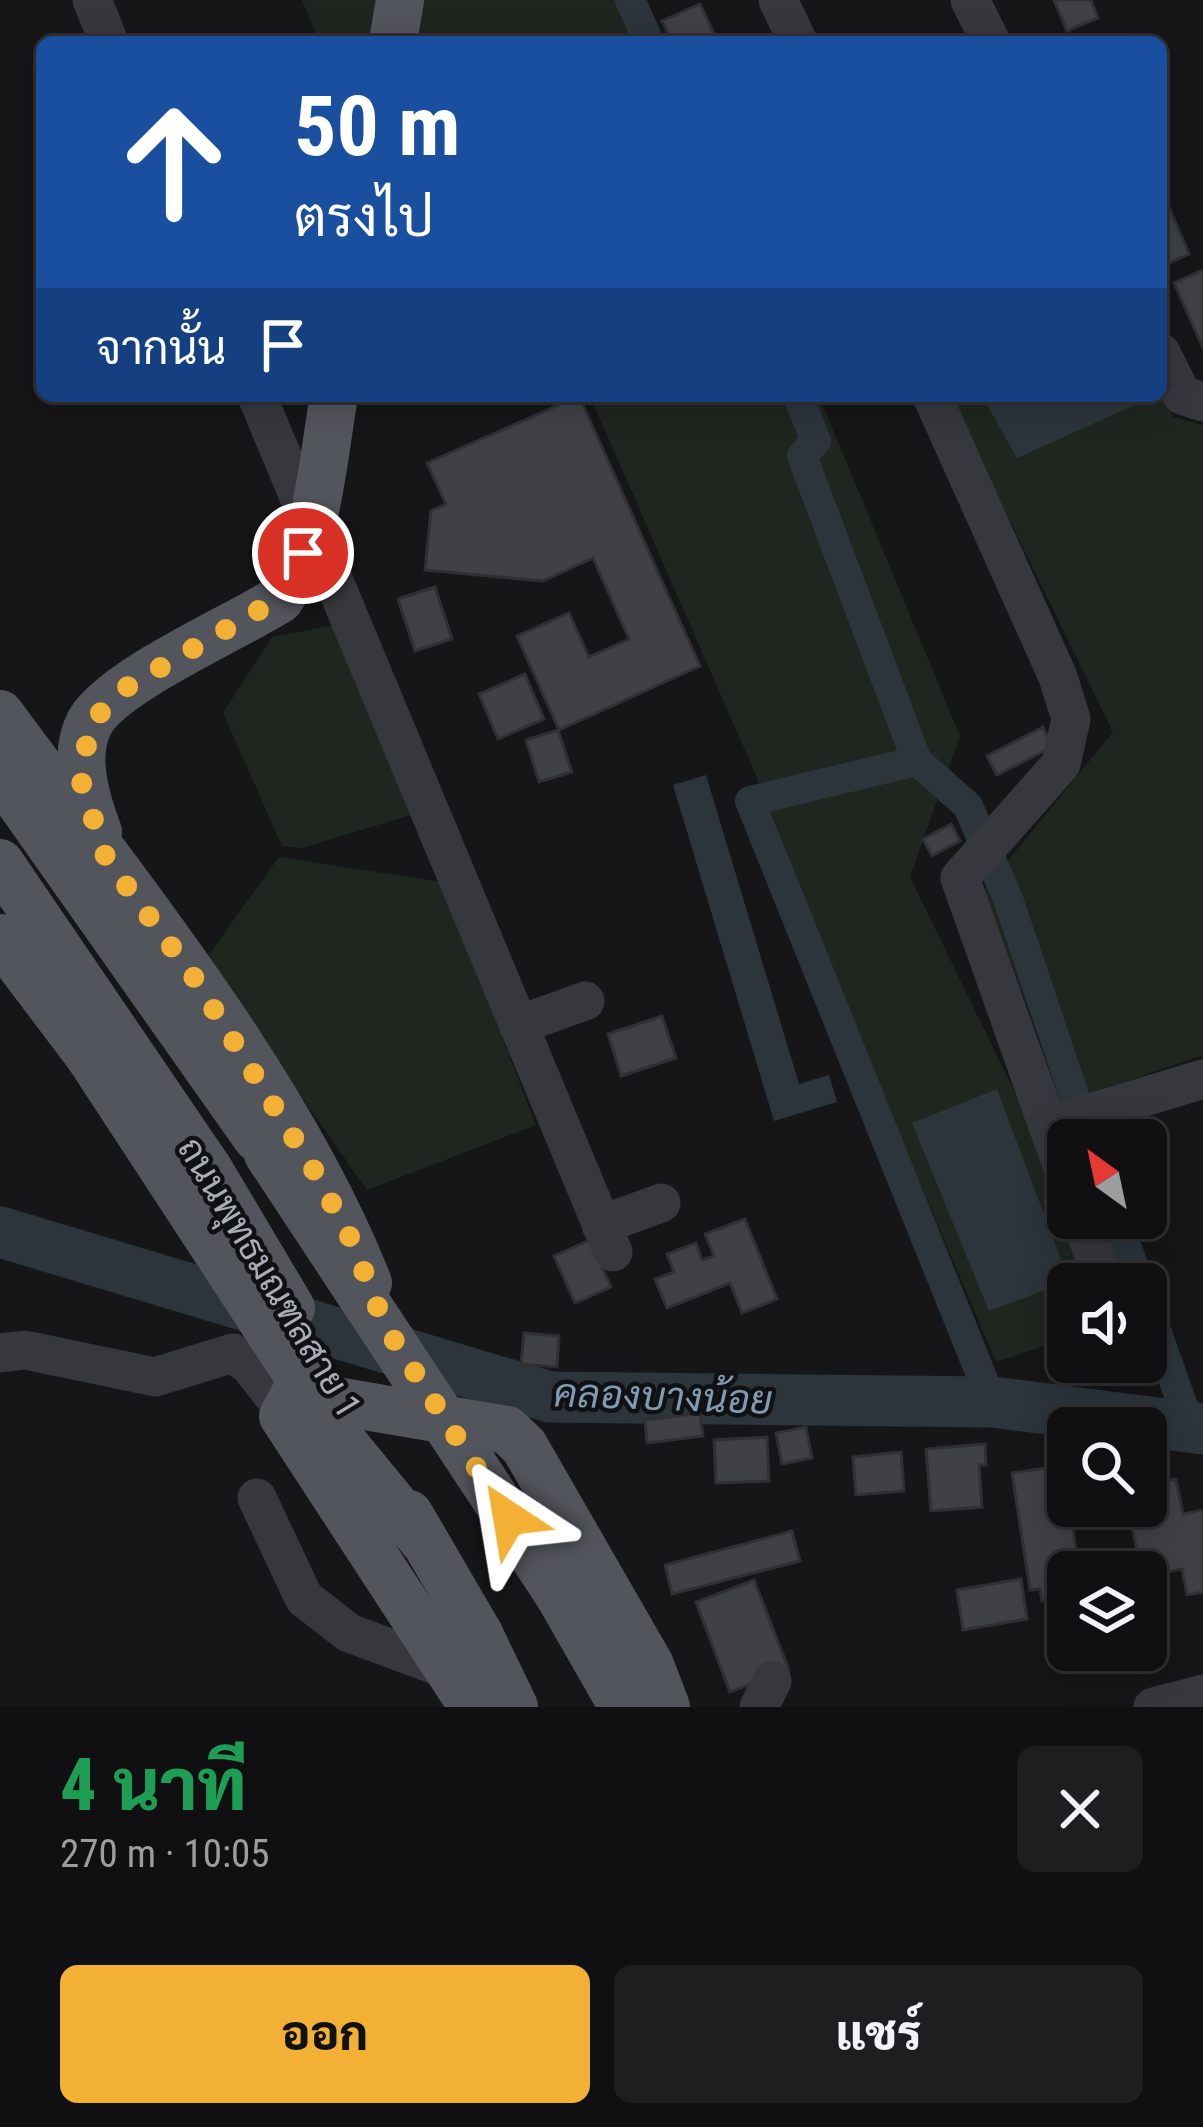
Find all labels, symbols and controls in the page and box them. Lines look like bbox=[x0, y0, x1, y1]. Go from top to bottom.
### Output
text: 50 m bbox=[294, 77, 461, 176]
icon: ahead bbox=[96, 84, 252, 240]
text: ตรงไป bbox=[294, 186, 434, 249]
icon: arrive bbox=[250, 312, 316, 378]
text: จากนั้น bbox=[96, 322, 226, 375]
pin bbox=[252, 502, 354, 604]
icon: arrive bbox=[270, 520, 336, 586]
north arrow bbox=[1047, 1119, 1167, 1239]
map controls bbox=[1047, 1119, 1167, 1671]
street label: ถนนพุทธมณฑลสาย 1 bbox=[166, 1130, 369, 1427]
button: sound bbox=[1047, 1263, 1167, 1383]
water label: คลองบางน้อย bbox=[553, 1368, 773, 1424]
button: search bbox=[1047, 1407, 1167, 1527]
position arrow bbox=[446, 1455, 572, 1581]
button: layers bbox=[1047, 1551, 1167, 1671]
text: 4 นาที bbox=[60, 1743, 247, 1828]
button: close bbox=[1017, 1746, 1143, 1872]
text: 270 m · 10:05 bbox=[60, 1831, 270, 1877]
button: ออก bbox=[60, 1965, 590, 2103]
button: แชร์ bbox=[614, 1965, 1143, 2103]

